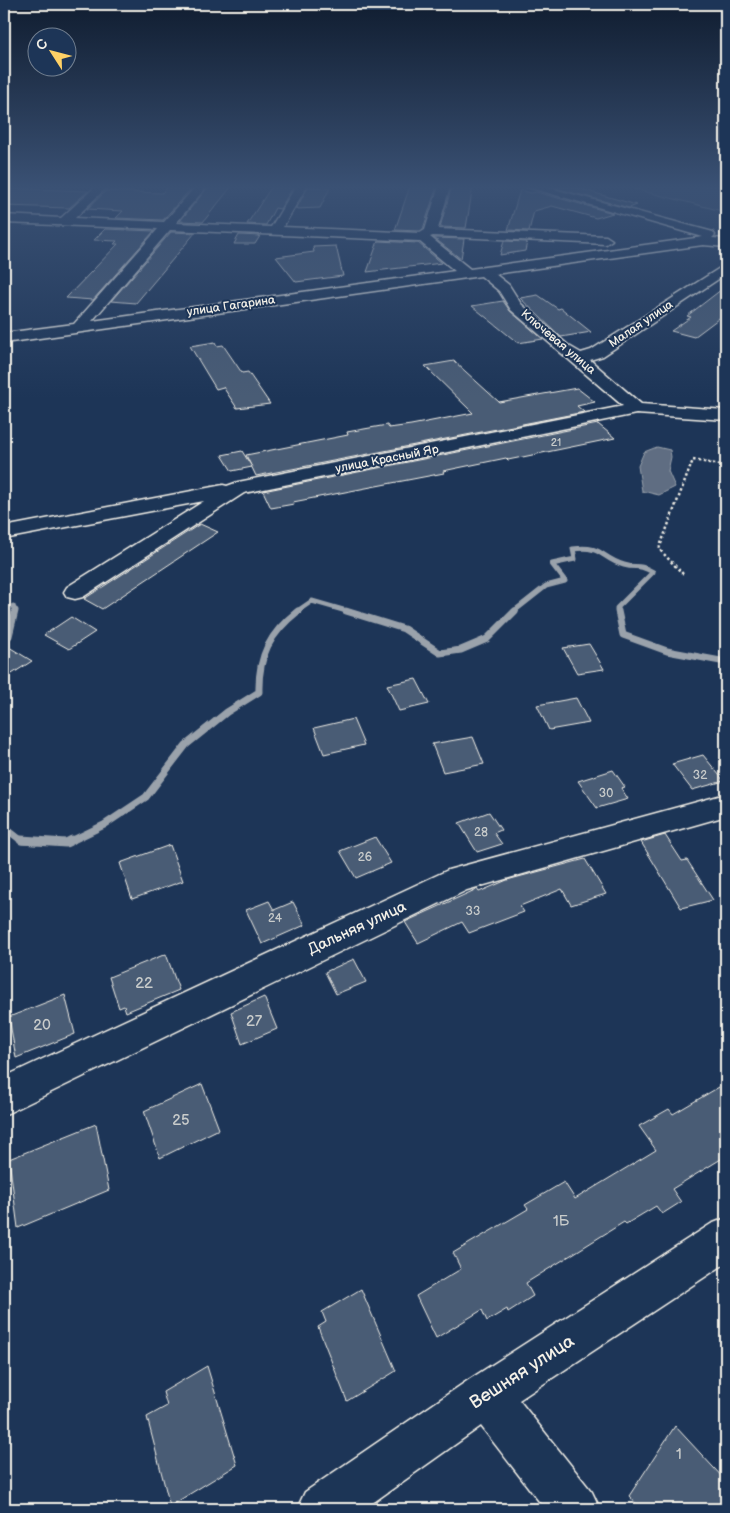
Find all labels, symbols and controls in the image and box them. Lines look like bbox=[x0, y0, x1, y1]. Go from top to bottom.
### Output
north arrow bbox=[28, 28, 78, 78]
text: С bbox=[32, 36, 52, 54]
street label: улица Гагарина bbox=[186, 292, 276, 320]
street label: Малая улица bbox=[606, 297, 676, 351]
street label: Ключевая улица bbox=[518, 306, 598, 378]
house number: 21 bbox=[551, 436, 561, 449]
street label: улица Красный Яр bbox=[334, 442, 440, 476]
house number: 32 bbox=[693, 768, 707, 783]
house number: 30 bbox=[599, 786, 613, 801]
house number: 28 bbox=[474, 825, 488, 840]
house number: 26 bbox=[358, 850, 372, 865]
street label: Дальняя улица bbox=[305, 897, 409, 959]
house number: 33 bbox=[466, 904, 480, 919]
house number: 24 bbox=[268, 911, 283, 926]
house number: 22 bbox=[135, 974, 153, 993]
house number: 27 bbox=[246, 1012, 263, 1031]
house number: 20 bbox=[33, 1016, 51, 1035]
house number: 25 bbox=[172, 1111, 190, 1130]
house number: 1Б bbox=[553, 1212, 570, 1231]
street label: Вешняя улица bbox=[466, 1330, 578, 1414]
house number: 1 bbox=[676, 1445, 682, 1464]

